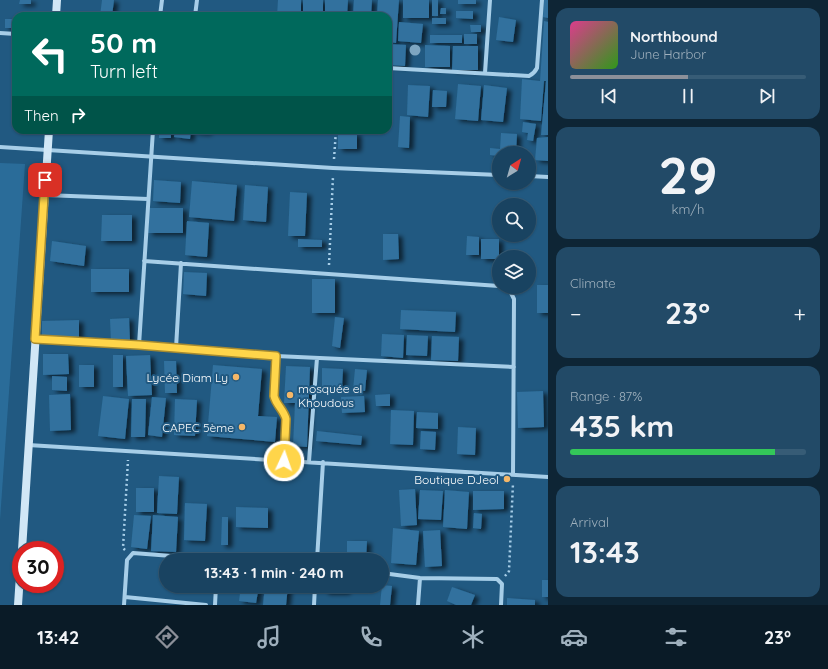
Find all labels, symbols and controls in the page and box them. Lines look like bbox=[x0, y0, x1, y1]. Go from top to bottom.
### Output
text: 50 m bbox=[90, 25, 157, 60]
text: Northbound bbox=[630, 27, 718, 46]
icon: left bbox=[24, 28, 76, 80]
text: June Harbor bbox=[630, 46, 706, 62]
text: Turn left bbox=[90, 60, 158, 83]
icon: previous bbox=[598, 85, 620, 107]
icon: pause bbox=[677, 85, 699, 107]
icon: next bbox=[756, 85, 778, 107]
icon: right bbox=[67, 104, 89, 126]
text: Then bbox=[24, 106, 59, 125]
text: 29 bbox=[658, 142, 718, 207]
north arrow bbox=[492, 146, 536, 190]
map controls bbox=[492, 146, 536, 294]
pin bbox=[28, 163, 62, 197]
icon: arrive bbox=[34, 169, 56, 191]
button: search bbox=[492, 198, 536, 242]
text: km/h bbox=[672, 201, 704, 217]
button: layers bbox=[492, 250, 536, 294]
text: Climate bbox=[570, 275, 616, 291]
text: 23° bbox=[665, 294, 710, 332]
text: − bbox=[570, 300, 581, 328]
text: + bbox=[794, 300, 806, 328]
place label: Lycée Diam Ly bbox=[146, 370, 228, 385]
marker: Lycée Diam Ly bbox=[231, 372, 241, 382]
place label: mosquée el Khoudous bbox=[298, 381, 362, 410]
text: Range · 87% bbox=[570, 388, 642, 404]
marker: mosquée el Khoudous bbox=[285, 390, 295, 400]
text: 435 km bbox=[570, 407, 674, 445]
place label: CAPEC 5ème bbox=[162, 420, 234, 435]
marker: CAPEC 5ème bbox=[237, 422, 247, 432]
position arrow bbox=[263, 440, 305, 482]
place label: Boutique DJeol bbox=[414, 472, 499, 487]
marker: Boutique DJeol bbox=[502, 474, 512, 484]
text: Arrival bbox=[570, 514, 609, 530]
text: 13:43 bbox=[570, 533, 640, 571]
speed limit sign: 30 bbox=[12, 541, 64, 593]
text: 13:43 · 1 min · 240 m bbox=[204, 563, 344, 582]
icon: directions bbox=[153, 623, 181, 651]
icon: music bbox=[255, 623, 283, 651]
icon: phone bbox=[357, 623, 385, 651]
icon: climate bbox=[459, 623, 487, 651]
icon: car bbox=[560, 623, 588, 651]
icon: filters bbox=[662, 623, 690, 651]
text: 13:42 bbox=[37, 626, 79, 649]
text: 23° bbox=[764, 626, 791, 649]

